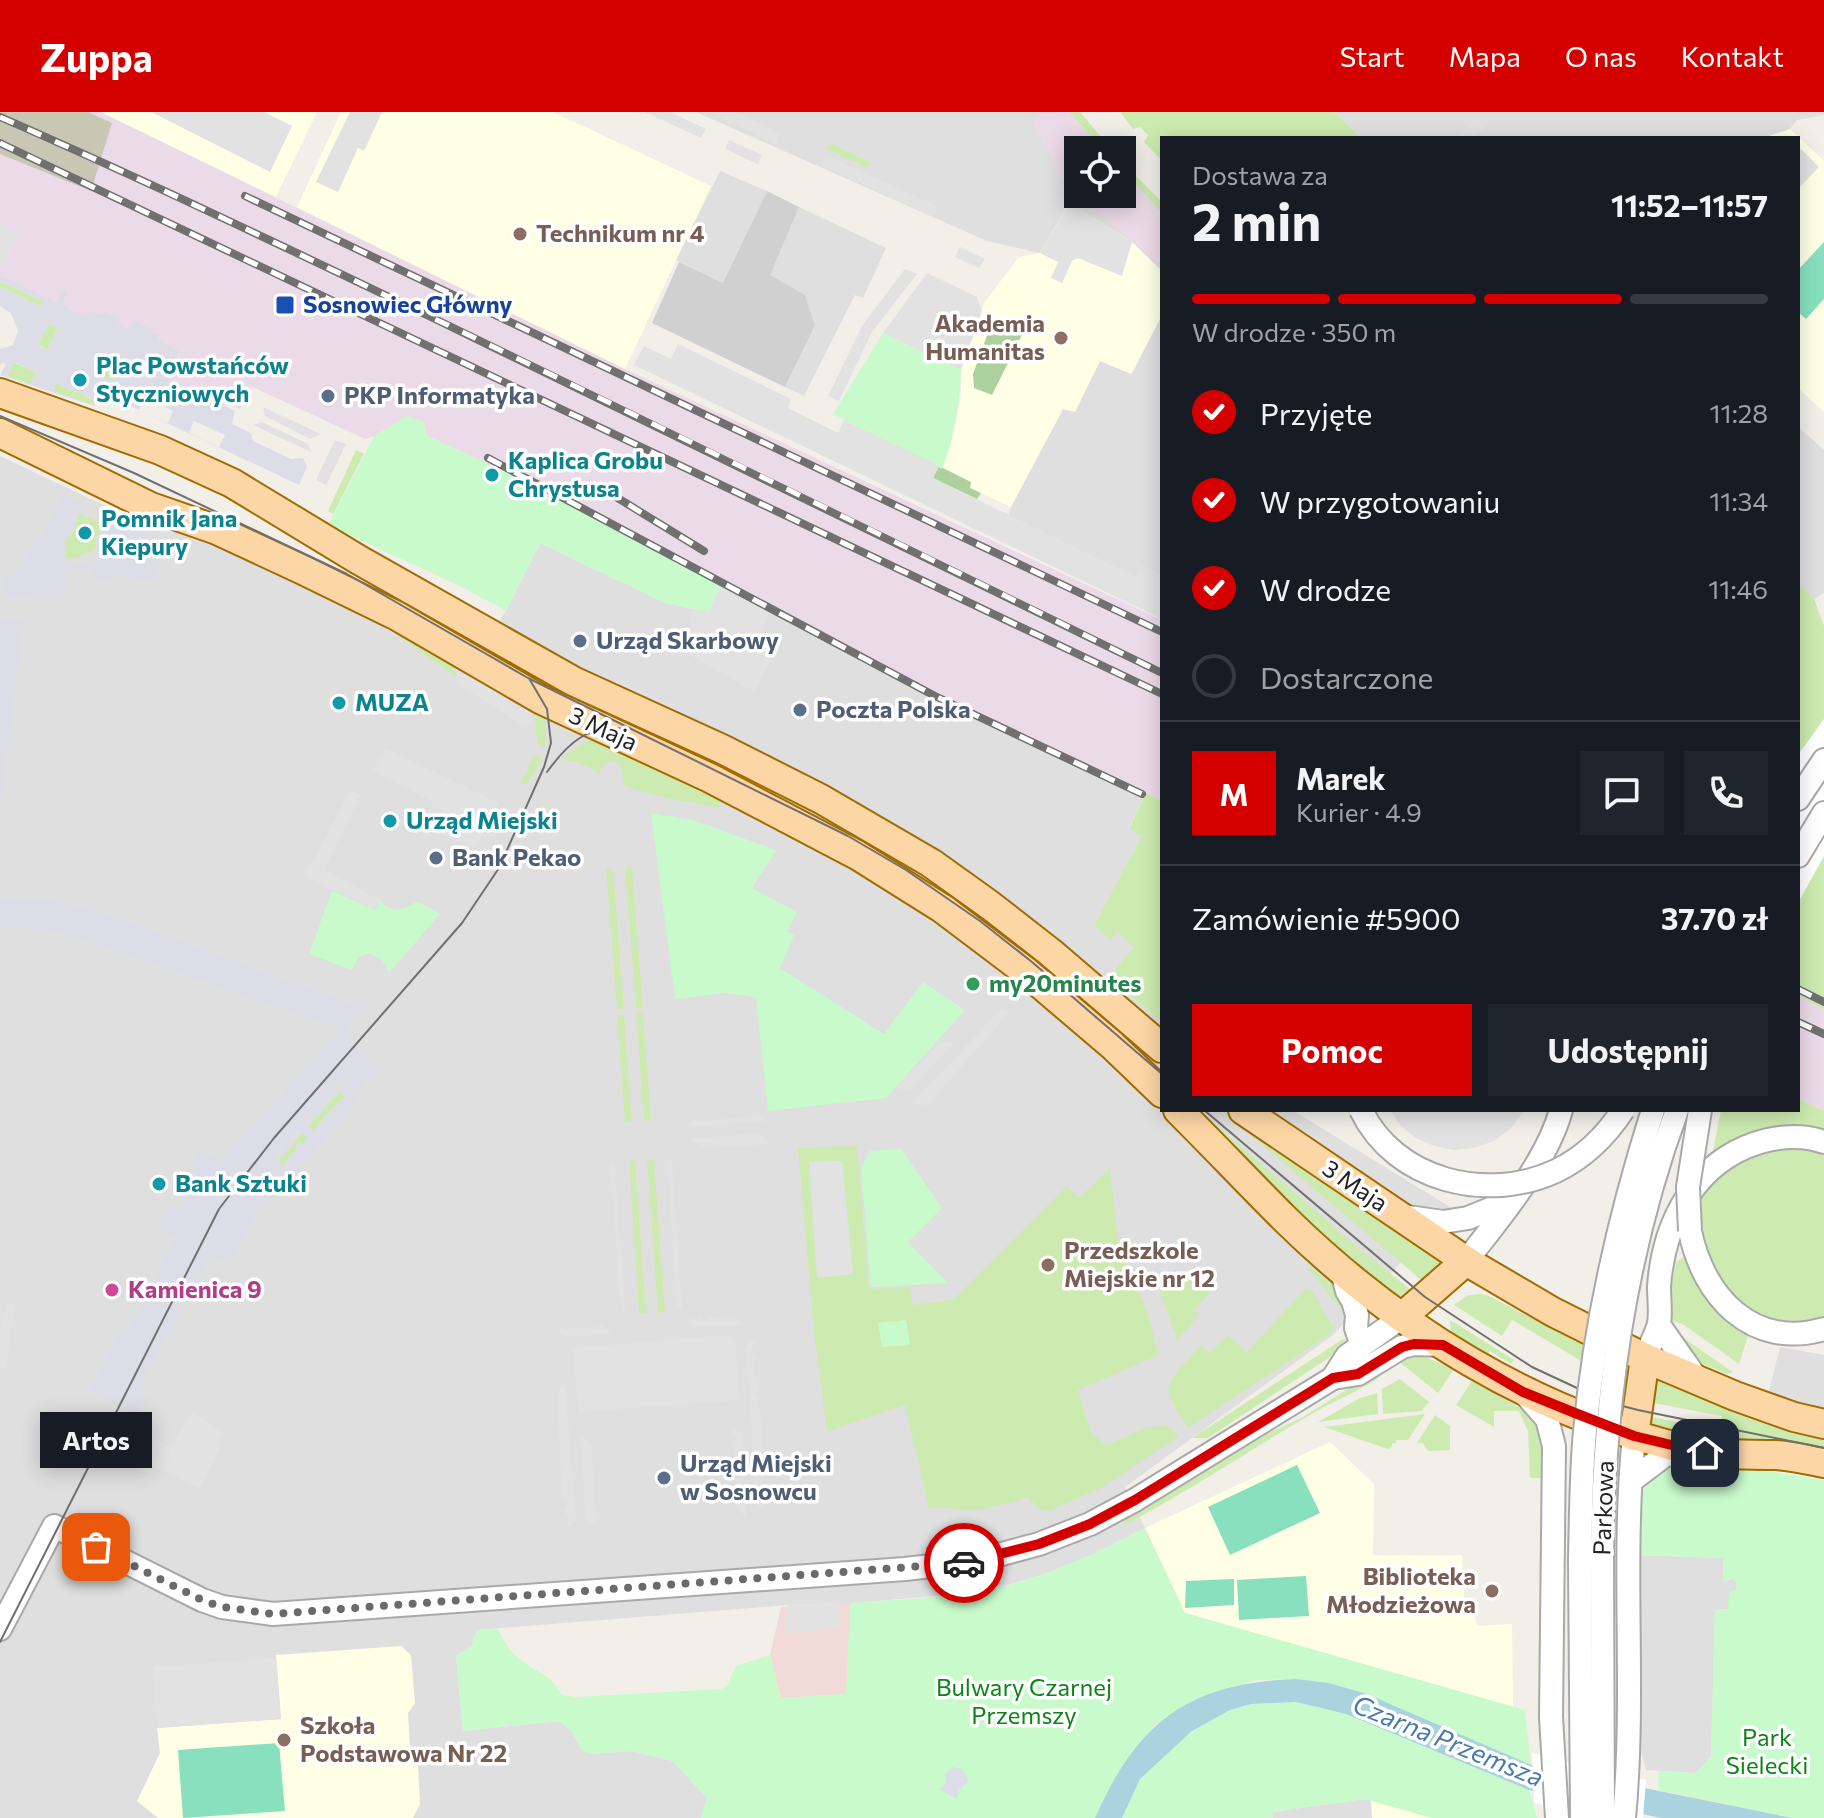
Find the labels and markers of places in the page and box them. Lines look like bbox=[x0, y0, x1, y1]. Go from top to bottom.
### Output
place label: Technikum nr 4 bbox=[536, 218, 705, 247]
marker: Technikum nr 4 bbox=[511, 225, 529, 243]
place label: Sosnowiec Główny bbox=[303, 289, 512, 318]
marker: Sosnowiec Główny bbox=[274, 294, 296, 316]
place label: Akademia Humanitas bbox=[925, 308, 1045, 365]
marker: Akademia Humanitas bbox=[1052, 329, 1070, 347]
place label: Plac Powstańców Styczniowych bbox=[96, 350, 289, 407]
marker: Plac Powstańców Styczniowych bbox=[71, 371, 89, 389]
place label: PKP Informatyka bbox=[344, 380, 535, 409]
marker: PKP Informatyka bbox=[319, 387, 337, 405]
place label: Kaplica Grobu Chrystusa bbox=[508, 445, 663, 502]
marker: Kaplica Grobu Chrystusa bbox=[483, 466, 501, 484]
place label: Pomnik Jana Kiepury bbox=[101, 503, 237, 560]
marker: Pomnik Jana Kiepury bbox=[76, 524, 94, 542]
place label: Urząd Skarbowy bbox=[596, 625, 779, 654]
marker: Urząd Skarbowy bbox=[571, 632, 589, 650]
place label: MUZA bbox=[355, 687, 429, 716]
marker: MUZA bbox=[330, 694, 348, 712]
place label: Poczta Polska bbox=[816, 694, 971, 723]
marker: Poczta Polska bbox=[791, 701, 809, 719]
place label: Urząd Miejski bbox=[406, 805, 558, 834]
marker: Urząd Miejski bbox=[381, 812, 399, 830]
place label: Bank Pekao bbox=[452, 842, 581, 871]
marker: Bank Pekao bbox=[427, 849, 445, 867]
place label: my20minutes bbox=[989, 968, 1141, 997]
marker: my20minutes bbox=[964, 975, 982, 993]
place label: Bank Sztuki bbox=[175, 1168, 307, 1197]
marker: Bank Sztuki bbox=[150, 1175, 168, 1193]
place label: Przedszkole Miejskie nr 12 bbox=[1064, 1235, 1215, 1292]
marker: Przedszkole Miejskie nr 12 bbox=[1039, 1256, 1057, 1274]
place label: Kamienica 9 bbox=[128, 1274, 262, 1303]
marker: Kamienica 9 bbox=[103, 1281, 121, 1299]
callout: Artos bbox=[40, 1411, 152, 1467]
pin bbox=[1671, 1419, 1739, 1487]
place label: Urząd Miejski w Sosnowcu bbox=[680, 1448, 832, 1505]
marker: Urząd Miejski w Sosnowcu bbox=[655, 1469, 673, 1487]
pin bbox=[62, 1513, 130, 1581]
place label: Biblioteka Młodzieżowa bbox=[1326, 1561, 1476, 1618]
marker: Biblioteka Młodzieżowa bbox=[1483, 1582, 1501, 1600]
place label: Szkoła Podstawowa Nr 22 bbox=[300, 1710, 507, 1767]
marker: Szkoła Podstawowa Nr 22 bbox=[275, 1731, 293, 1749]

